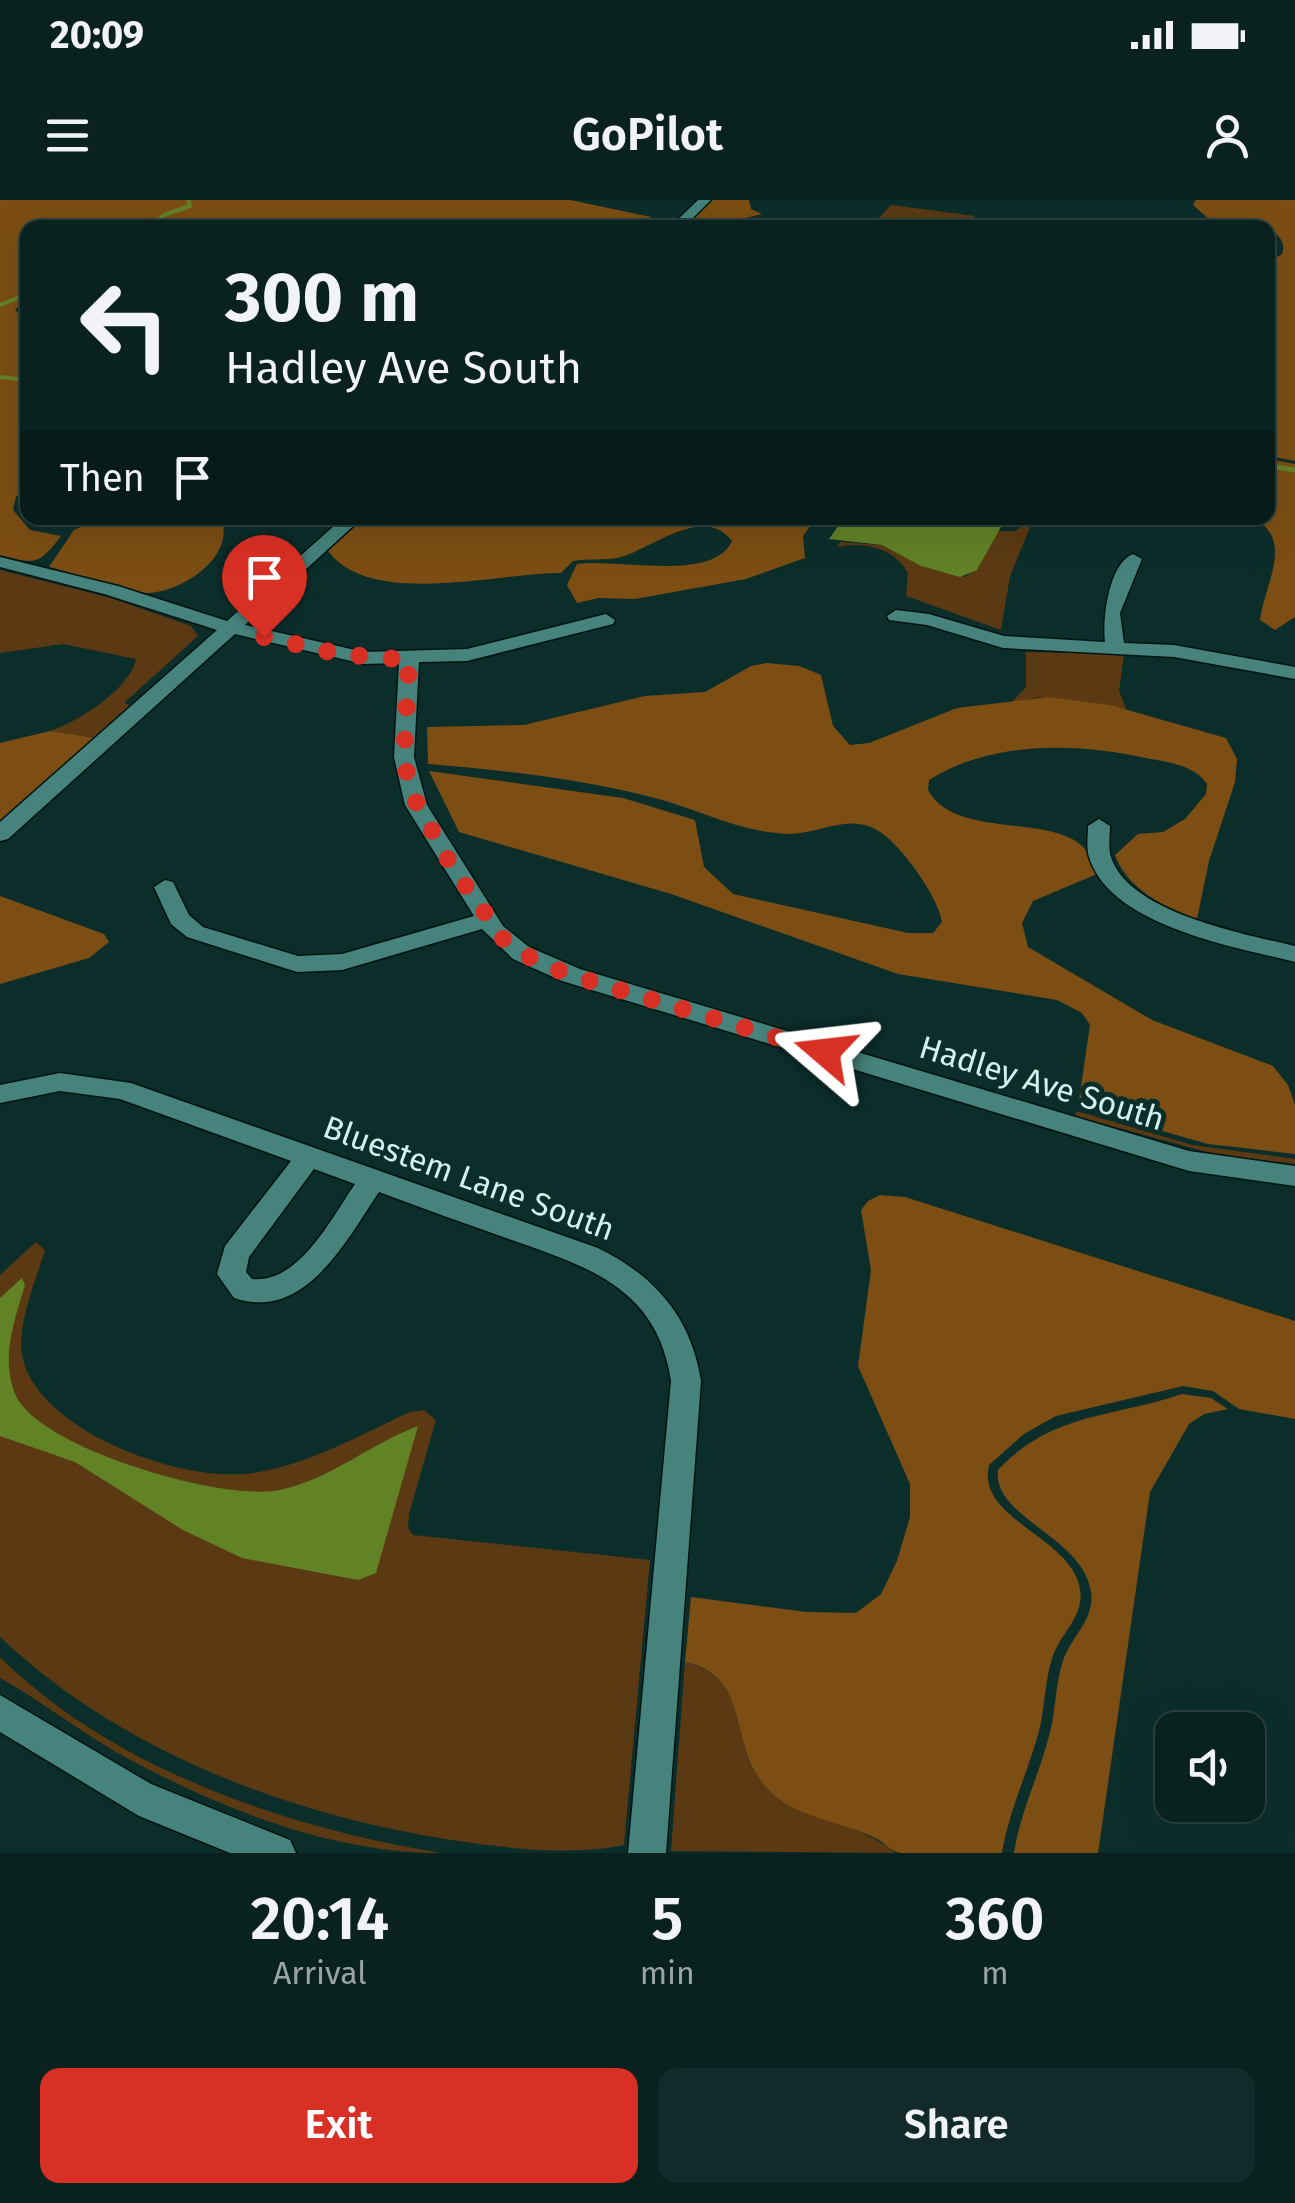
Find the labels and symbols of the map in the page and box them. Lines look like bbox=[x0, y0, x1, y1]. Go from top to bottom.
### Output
pin bbox=[222, 535, 307, 638]
position arrow bbox=[773, 1000, 877, 1104]
street label: Hadley Ave South bbox=[915, 1028, 1169, 1138]
street label: Bluestem Lane South bbox=[318, 1108, 620, 1248]

